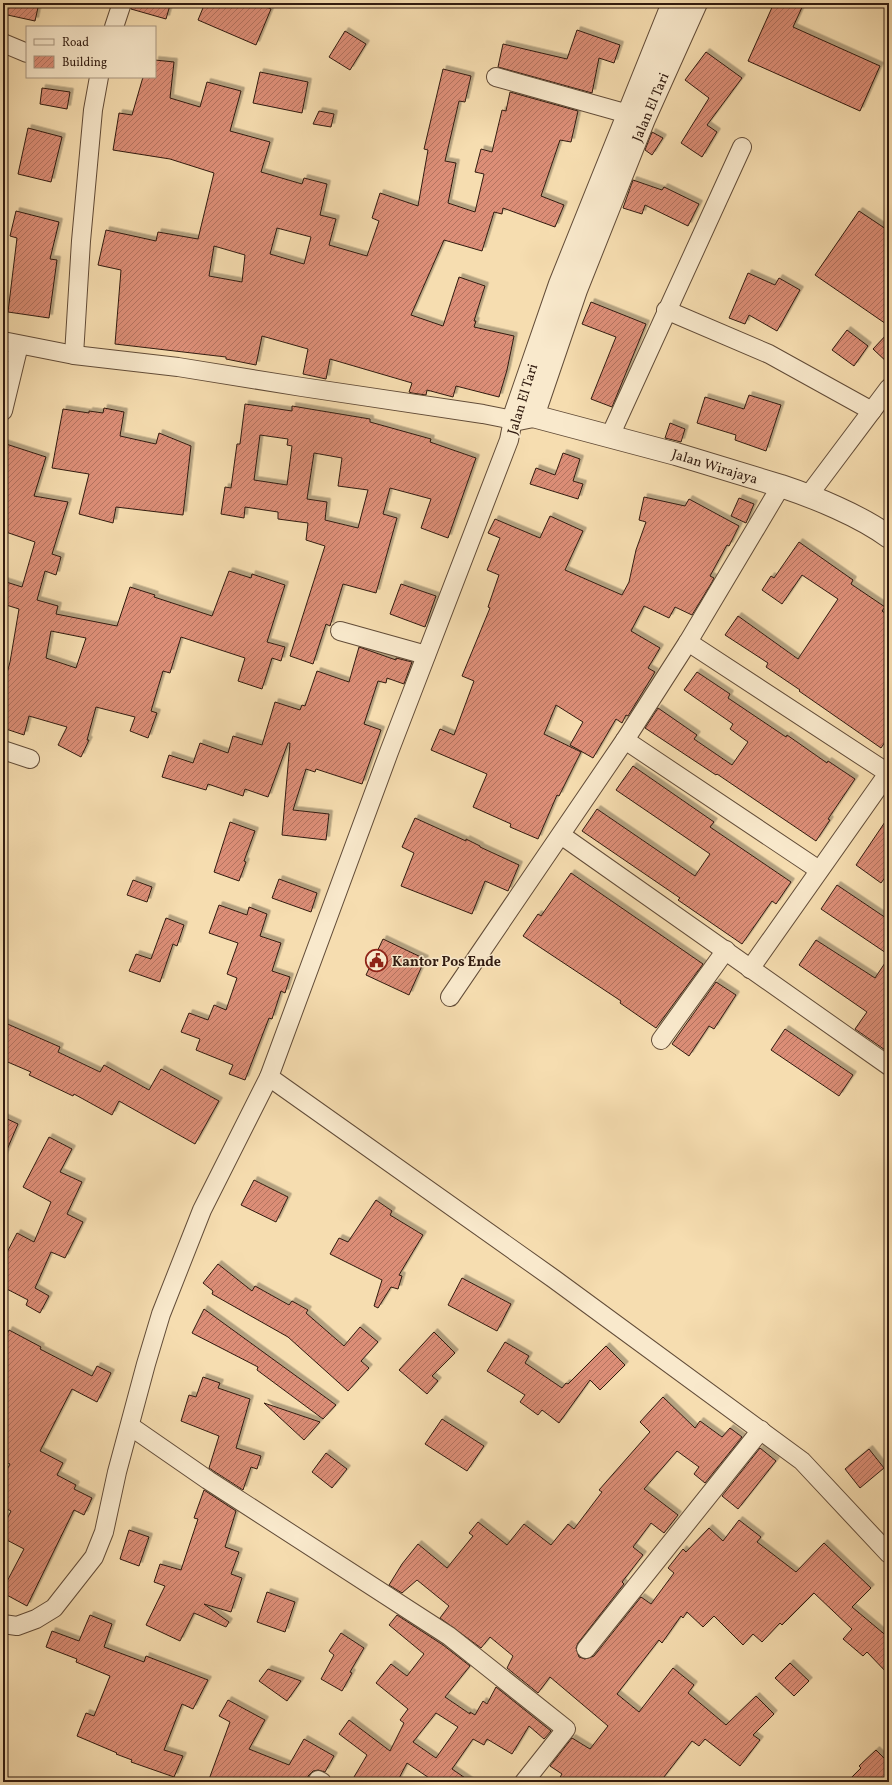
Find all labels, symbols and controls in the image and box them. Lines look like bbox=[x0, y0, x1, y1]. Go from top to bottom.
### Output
legend bbox=[26, 26, 156, 78]
text: Road bbox=[62, 35, 89, 51]
text: Building bbox=[62, 55, 107, 71]
street label: Jalan El Tari bbox=[628, 70, 674, 145]
street label: Jalan El Tari bbox=[504, 362, 543, 437]
street label: Jalan Wirajaya bbox=[669, 445, 760, 490]
public building icon: Kantor Pos Ende bbox=[363, 948, 389, 974]
place label: Kantor Pos Ende bbox=[392, 953, 501, 972]

